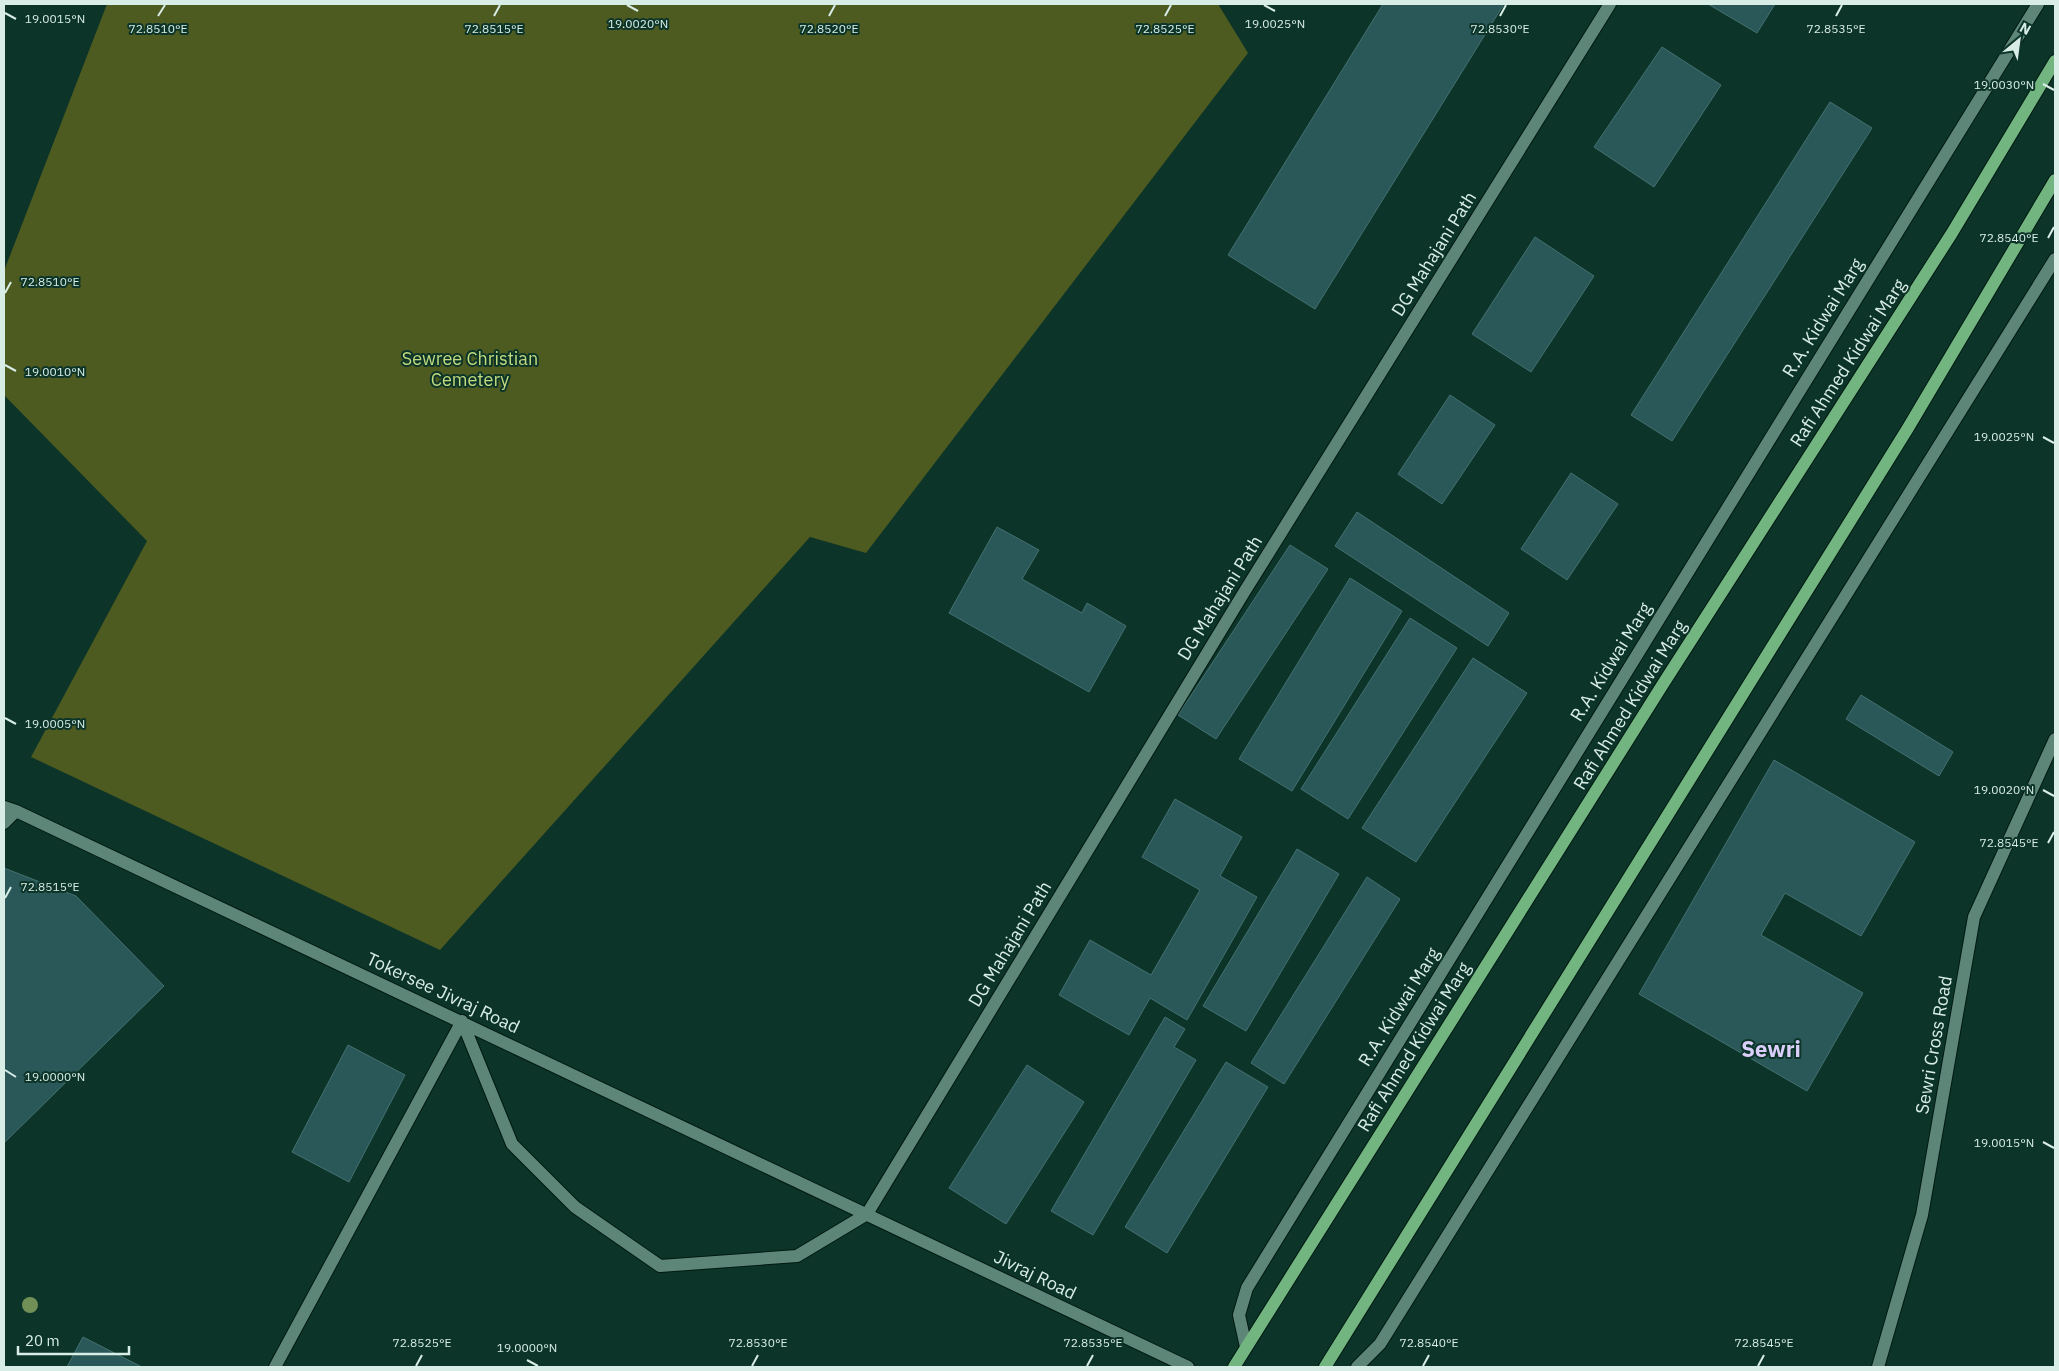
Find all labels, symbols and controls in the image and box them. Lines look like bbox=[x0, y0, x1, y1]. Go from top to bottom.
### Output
text: 19.0015°N bbox=[25, 11, 85, 26]
north arrow bbox=[1994, 15, 2044, 65]
text: 19.0020°N bbox=[608, 16, 668, 31]
text: 19.0025°N bbox=[1245, 16, 1305, 31]
text: N bbox=[2017, 18, 2034, 39]
text: 72.8510°E bbox=[128, 21, 188, 36]
text: 72.8515°E bbox=[464, 21, 524, 36]
text: 72.8520°E bbox=[799, 21, 859, 36]
text: 72.8525°E bbox=[1135, 21, 1195, 36]
text: 72.8530°E bbox=[1470, 21, 1530, 36]
text: 72.8535°E bbox=[1806, 21, 1866, 36]
text: 19.0030°N bbox=[1974, 77, 2034, 92]
street label: DG Mahajani Path bbox=[1386, 187, 1481, 320]
text: 72.8540°E bbox=[1979, 230, 2039, 245]
street label: R.A. Kidwai Marg bbox=[1777, 254, 1869, 381]
text: 72.8510°E bbox=[20, 274, 80, 289]
street label: Rafi Ahmed Kidwai Marg bbox=[1785, 274, 1911, 451]
park label: Sewree Christian Cemetery bbox=[402, 347, 538, 391]
text: 19.0010°N bbox=[25, 364, 85, 379]
text: 19.0025°N bbox=[1974, 429, 2034, 444]
street label: DG Mahajani Path bbox=[1172, 531, 1267, 664]
street label: R.A. Kidwai Marg bbox=[1565, 598, 1657, 725]
street label: Rafi Ahmed Kidwai Marg bbox=[1568, 615, 1691, 794]
text: 19.0005°N bbox=[25, 716, 85, 731]
text: 19.0020°N bbox=[1974, 782, 2034, 797]
text: 72.8545°E bbox=[1979, 835, 2039, 850]
street label: DG Mahajani Path bbox=[963, 877, 1056, 1011]
text: 72.8515°E bbox=[20, 879, 80, 894]
street label: R.A. Kidwai Marg bbox=[1353, 943, 1445, 1070]
street label: Tokersee Jivraj Road bbox=[363, 947, 524, 1038]
street label: Rafi Ahmed Kidwai Marg bbox=[1352, 957, 1475, 1136]
street label: Sewri Cross Road bbox=[1910, 974, 1957, 1116]
district label: Sewri bbox=[1741, 1034, 1801, 1063]
text: 19.0000°N bbox=[25, 1069, 85, 1084]
text: 19.0015°N bbox=[1974, 1135, 2034, 1150]
street label: Jivraj Road bbox=[990, 1245, 1080, 1304]
scale bar bbox=[18, 1324, 129, 1356]
text: 20 m bbox=[25, 1331, 60, 1350]
text: 72.8525°E bbox=[392, 1335, 452, 1350]
text: 72.8530°E bbox=[728, 1335, 788, 1350]
text: 72.8535°E bbox=[1063, 1335, 1123, 1350]
text: 72.8540°E bbox=[1399, 1335, 1459, 1350]
text: 72.8545°E bbox=[1734, 1335, 1794, 1350]
text: 19.0000°N bbox=[497, 1340, 557, 1355]

